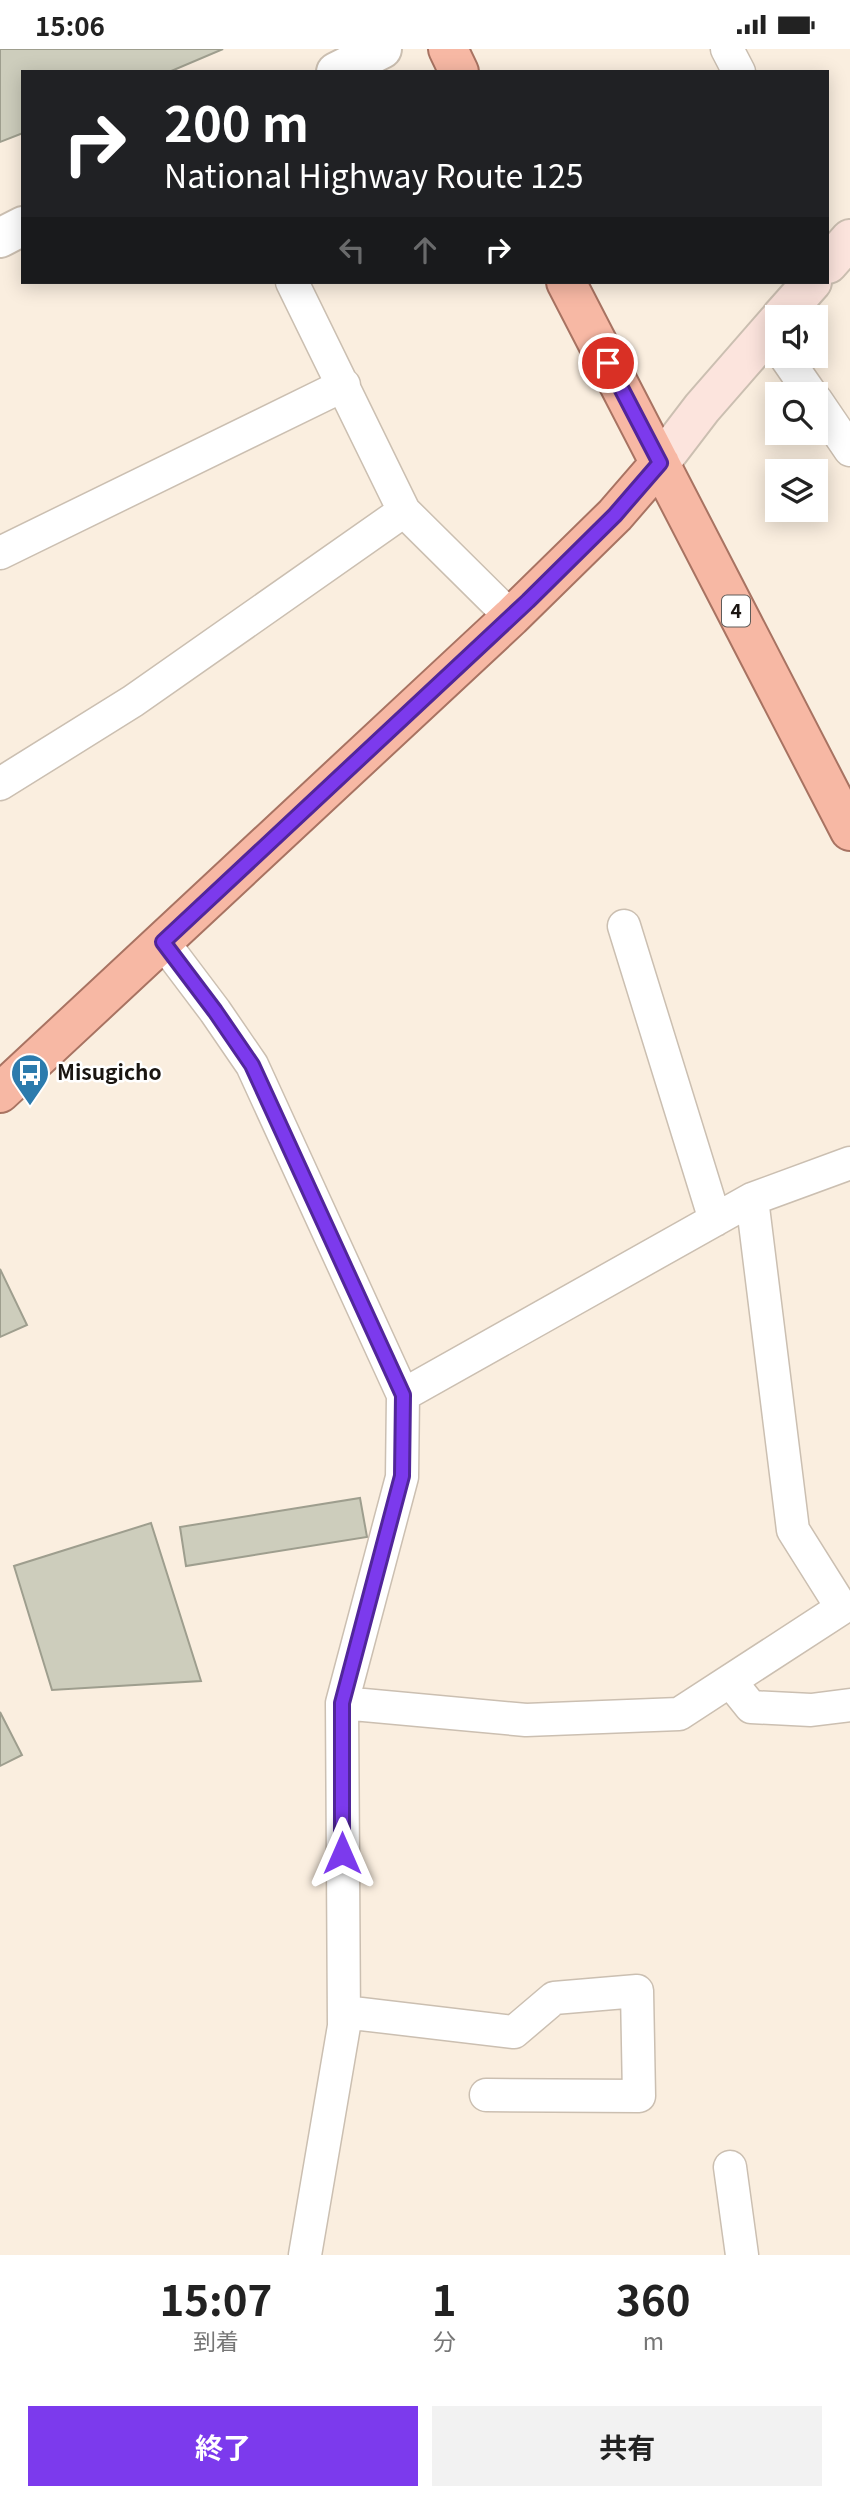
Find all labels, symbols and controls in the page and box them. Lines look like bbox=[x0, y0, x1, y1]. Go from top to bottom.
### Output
text: 15:06 bbox=[35, 6, 105, 43]
text: 200 m bbox=[164, 85, 309, 156]
icon: right bbox=[49, 98, 140, 189]
text: National Highway Route 125 bbox=[164, 151, 584, 197]
icon: left bbox=[333, 231, 371, 269]
icon: ahead bbox=[406, 231, 444, 269]
icon: right bbox=[479, 231, 517, 269]
map controls bbox=[765, 305, 828, 522]
button: sound bbox=[765, 305, 828, 368]
pin bbox=[578, 333, 638, 393]
icon: arrive bbox=[589, 344, 627, 382]
button: search bbox=[765, 382, 828, 445]
button: layers bbox=[765, 459, 828, 522]
road number: 4 bbox=[722, 596, 750, 627]
bus stop icon: Misugicho bbox=[9, 1052, 51, 1107]
place label: Misugicho bbox=[57, 1056, 162, 1086]
position arrow bbox=[305, 1816, 379, 1890]
text: 15:07 bbox=[160, 2267, 272, 2328]
text: 1 bbox=[432, 2267, 457, 2328]
text: 360 bbox=[616, 2267, 690, 2328]
text: 到着 bbox=[193, 2323, 239, 2357]
text: 分 bbox=[433, 2323, 456, 2357]
text: m bbox=[643, 2323, 664, 2357]
button: 終了 bbox=[28, 2406, 418, 2486]
button: 共有 bbox=[432, 2406, 822, 2486]

